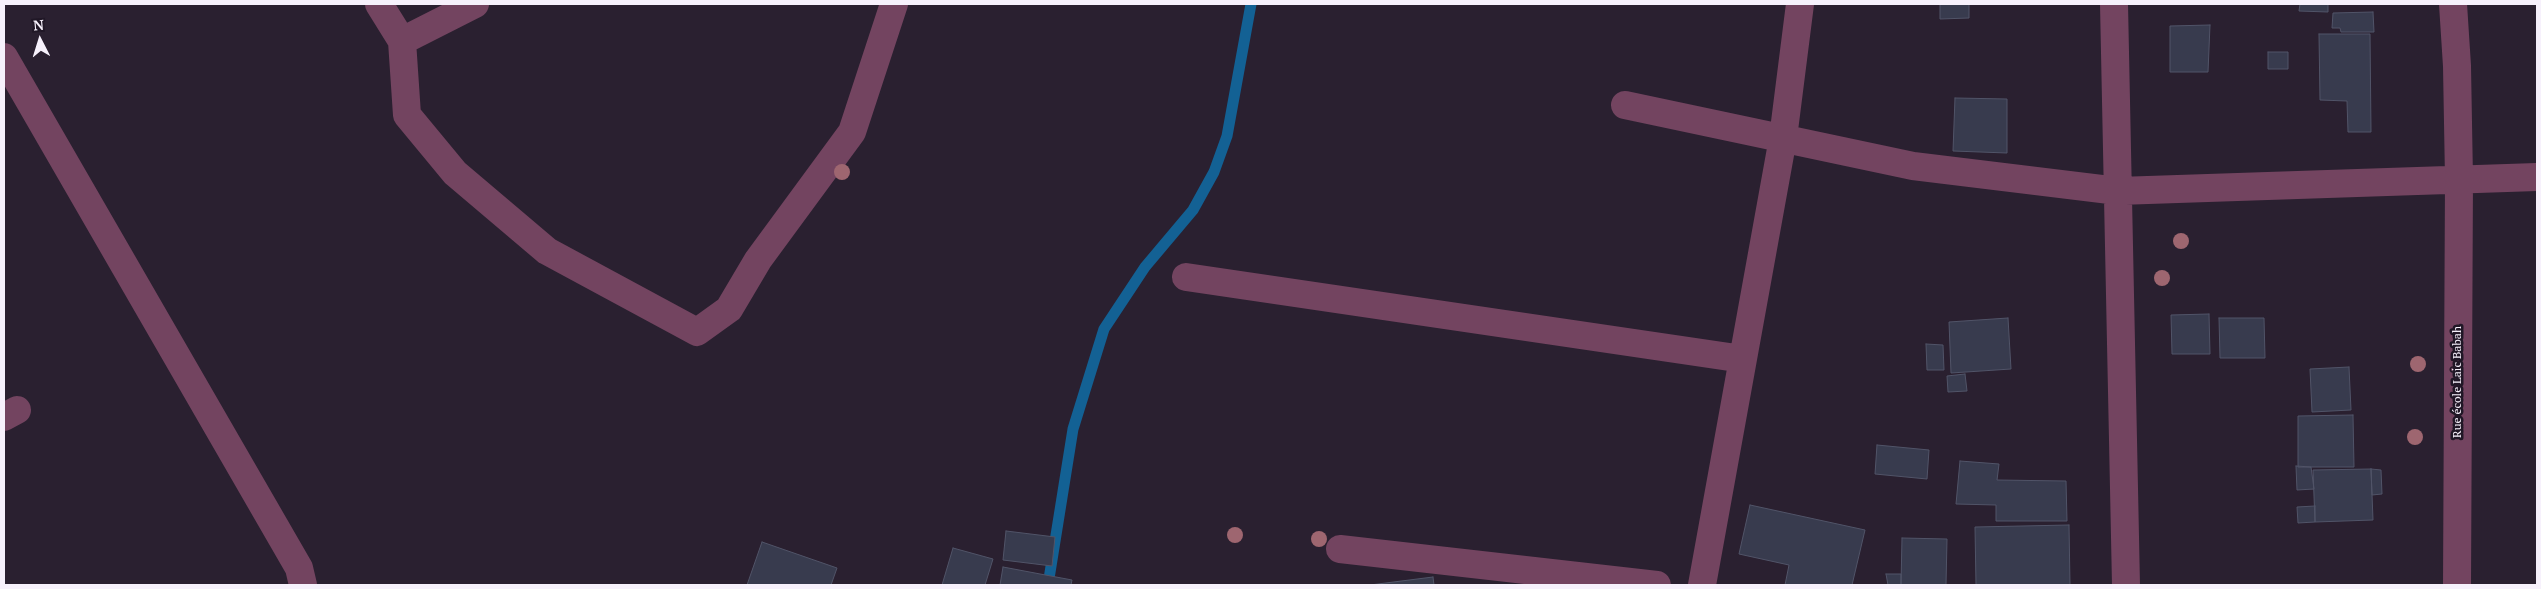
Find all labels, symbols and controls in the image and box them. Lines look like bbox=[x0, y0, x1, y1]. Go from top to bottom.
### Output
north arrow bbox=[15, 15, 65, 65]
text: N bbox=[33, 15, 45, 34]
street label: Rue école Laic Babah bbox=[2451, 326, 2465, 438]

